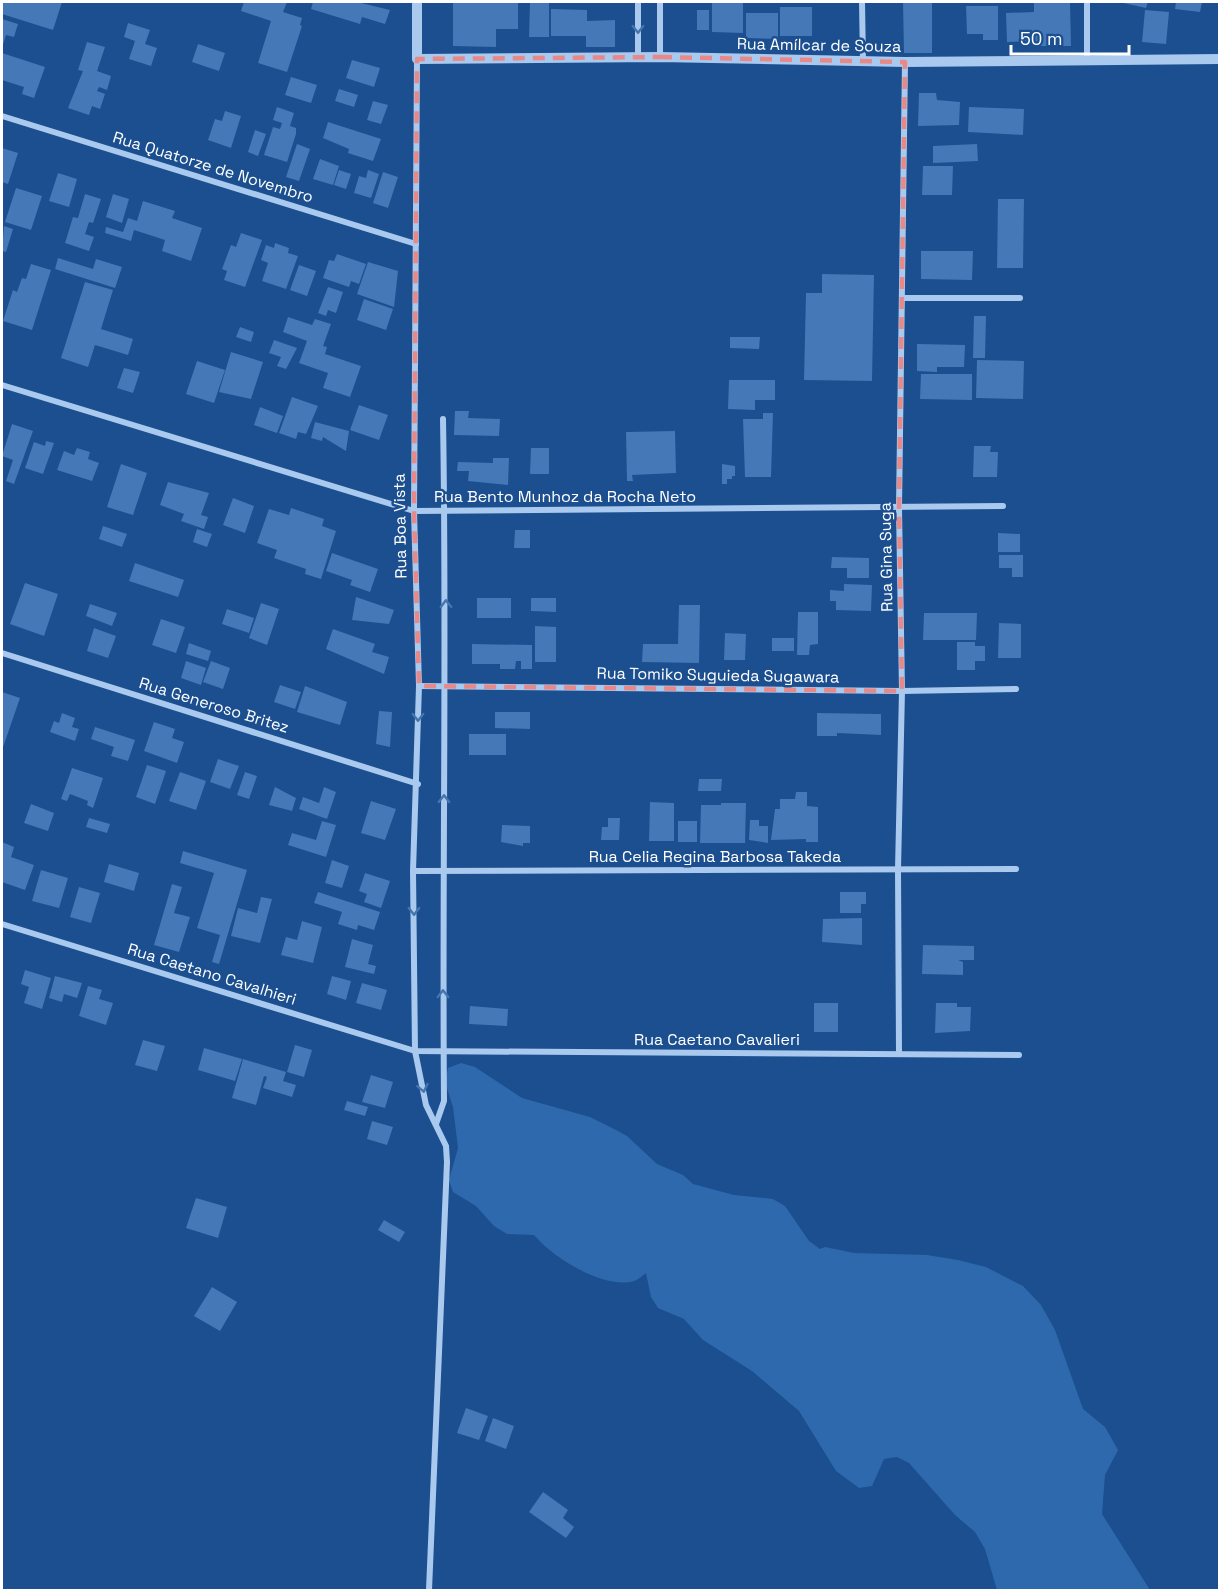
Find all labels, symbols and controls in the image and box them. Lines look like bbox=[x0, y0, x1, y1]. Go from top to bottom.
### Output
scale bar bbox=[1011, 18, 1130, 56]
one-way arrow bbox=[632, 25, 644, 34]
text: 50 m bbox=[1020, 27, 1062, 50]
street label: Rua Amílcar de Souza bbox=[737, 33, 901, 57]
street label: Rua Quatorze de Novembro bbox=[110, 126, 316, 208]
street label: Rua Boa Vista bbox=[389, 473, 411, 579]
street label: Rua Bento Munhoz da Rocha Neto bbox=[434, 486, 696, 507]
street label: Rua Gina Suga bbox=[875, 502, 897, 612]
one-way arrow bbox=[439, 599, 452, 608]
street label: Rua Tomiko Suguieda Sugawara bbox=[596, 662, 840, 688]
street label: Rua Generoso Britez bbox=[136, 672, 292, 738]
one-way arrow bbox=[412, 712, 424, 721]
one-way arrow bbox=[438, 794, 450, 803]
street label: Rua Celia Regina Barbosa Takeda bbox=[589, 846, 841, 867]
one-way arrow bbox=[408, 907, 420, 916]
street label: Rua Caetano Cavalhieri bbox=[125, 938, 299, 1010]
one-way arrow bbox=[437, 989, 449, 998]
street label: Rua Caetano Cavalieri bbox=[634, 1029, 800, 1050]
one-way arrow bbox=[415, 1083, 428, 1093]

